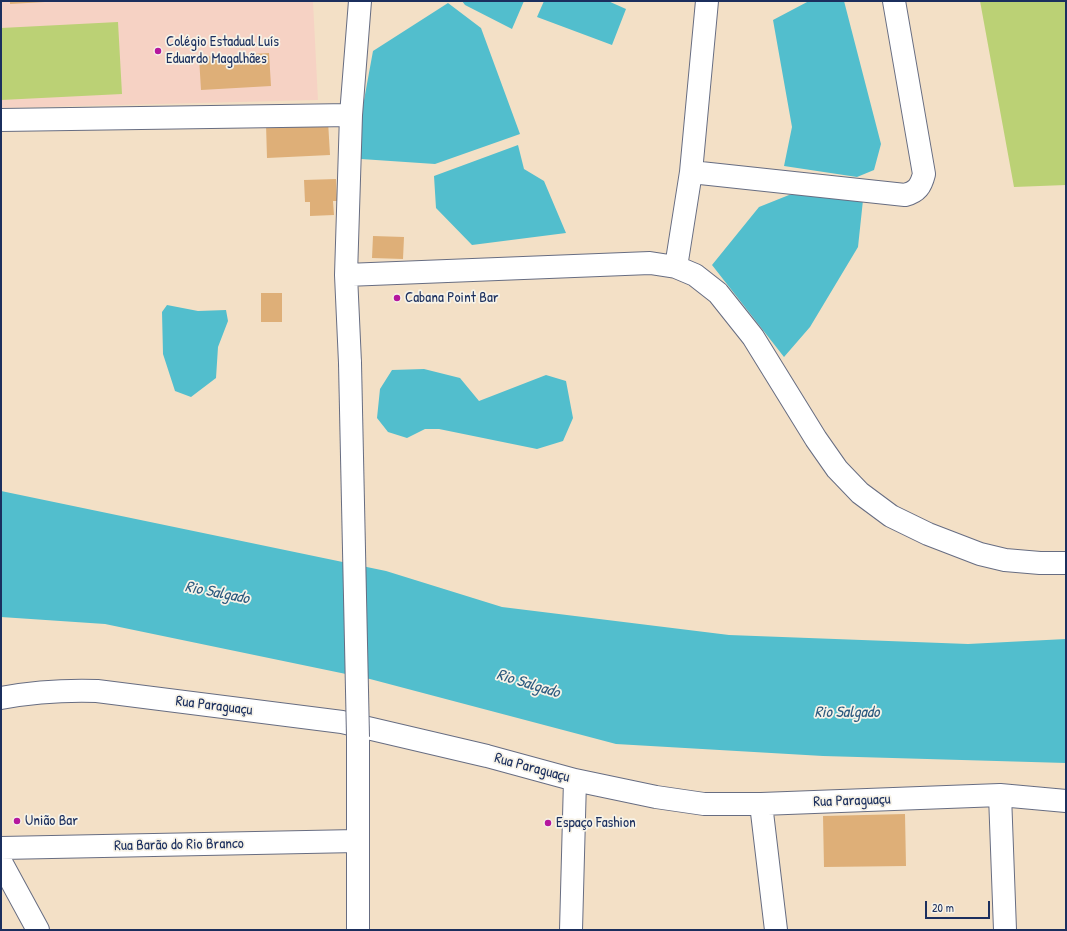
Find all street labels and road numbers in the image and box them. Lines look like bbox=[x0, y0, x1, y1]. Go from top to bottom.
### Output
street label: Rua Paraguaçu bbox=[175, 692, 253, 720]
street label: Rua Paraguaçu bbox=[492, 749, 572, 787]
street label: Rua Paraguaçu bbox=[813, 791, 891, 811]
street label: Rua Barão do Rio Branco bbox=[114, 835, 244, 855]

